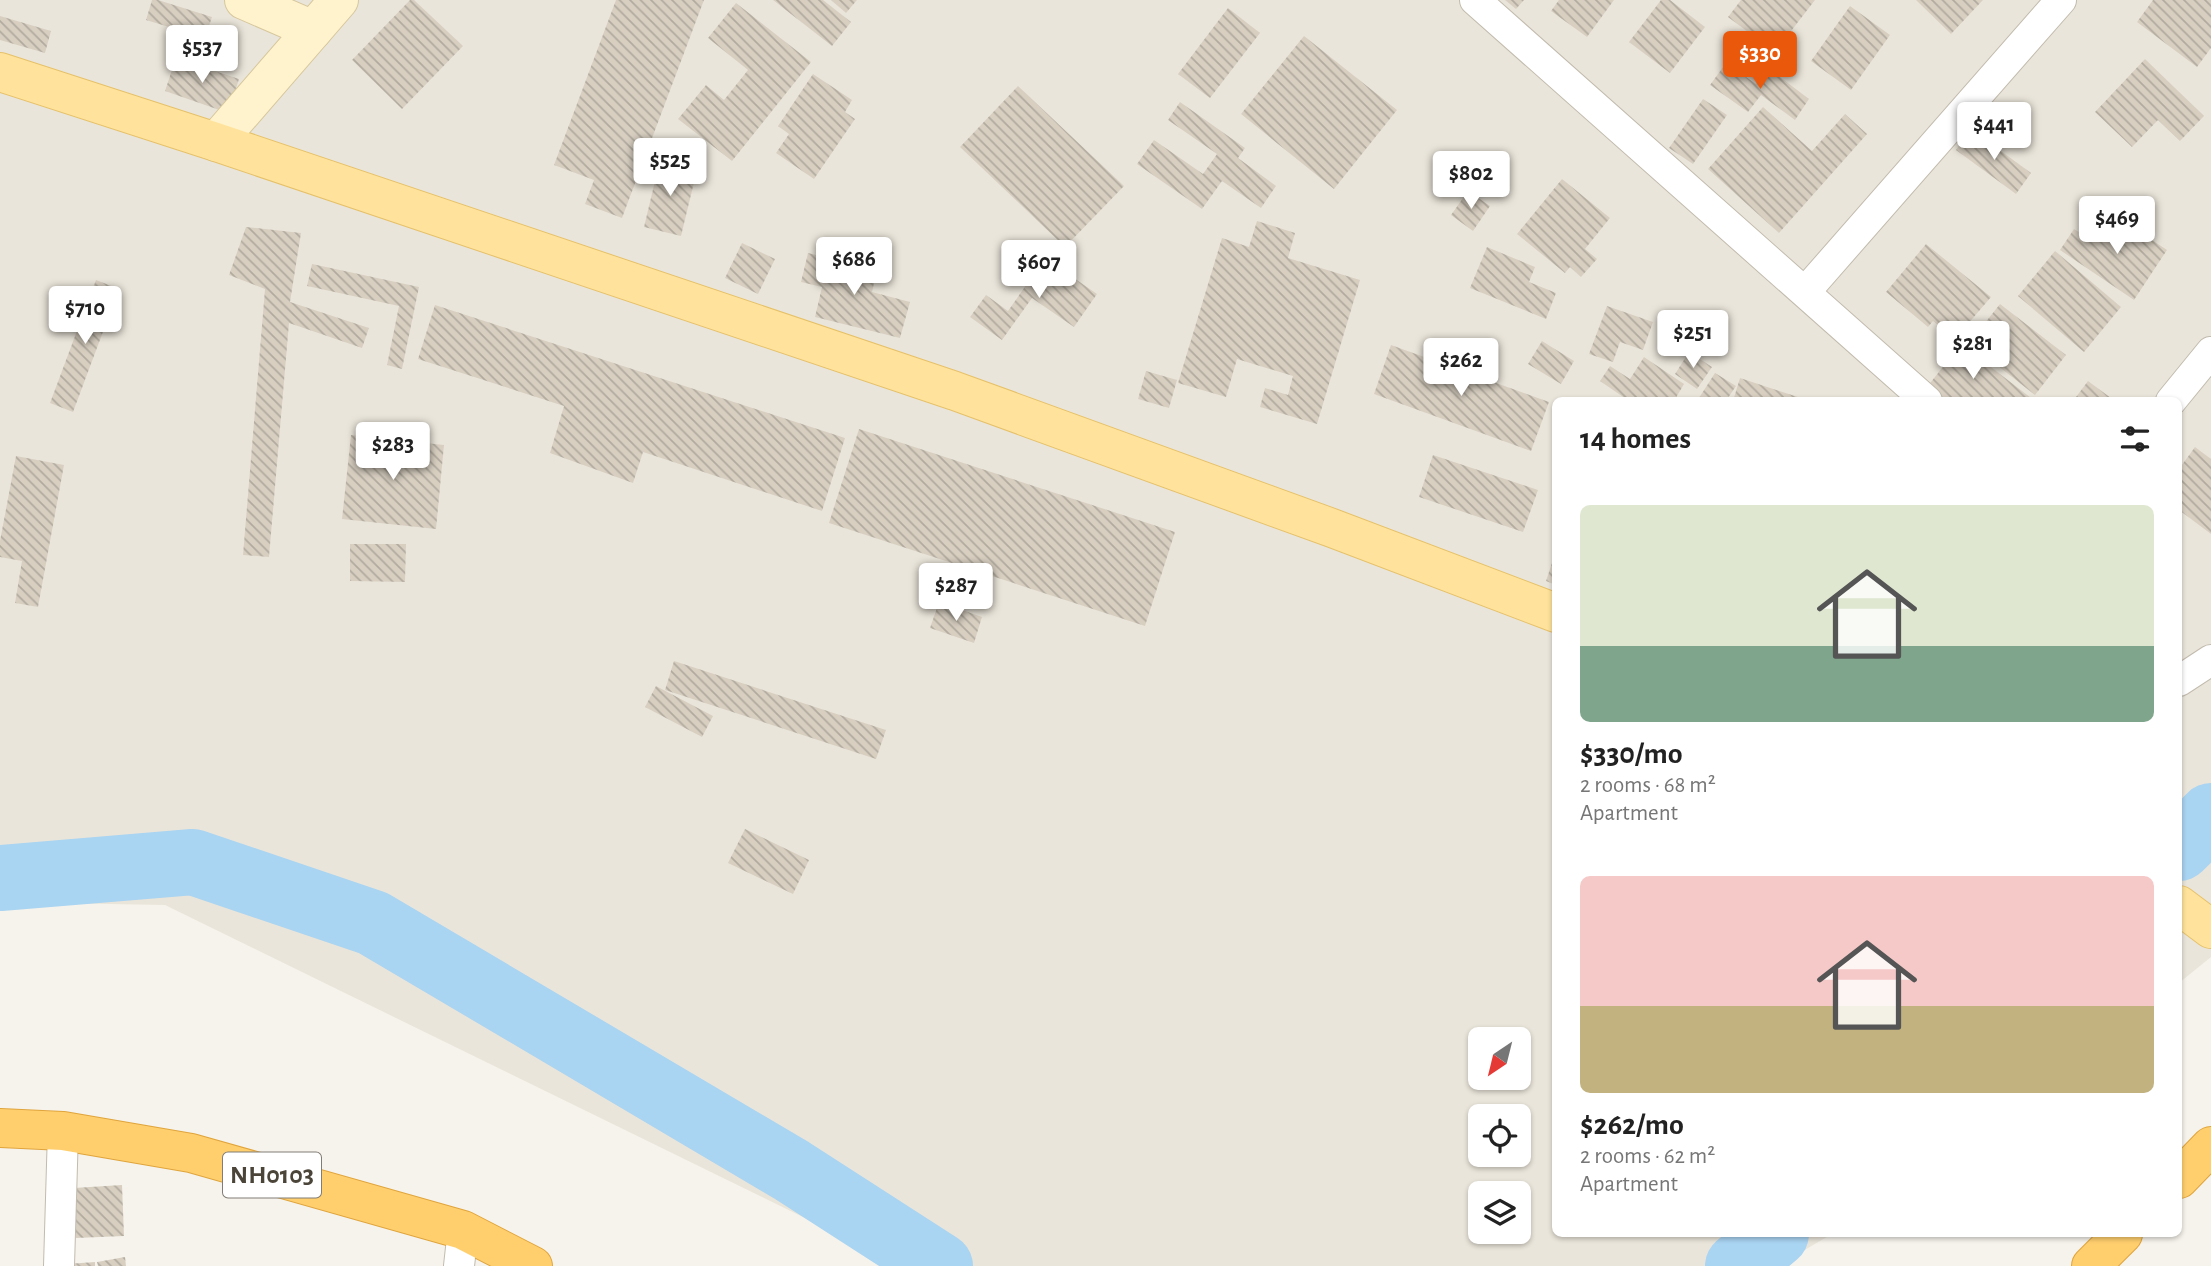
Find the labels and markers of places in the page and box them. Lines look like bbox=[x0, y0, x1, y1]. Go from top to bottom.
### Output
pin: $537 bbox=[161, 25, 243, 85]
pin: $330 bbox=[1719, 32, 1801, 91]
pin: $441 bbox=[1953, 102, 2035, 162]
pin: $525 bbox=[629, 138, 711, 198]
pin: $802 bbox=[1430, 152, 1512, 211]
pin: $469 bbox=[2076, 196, 2158, 256]
pin: $686 bbox=[813, 238, 895, 297]
pin: $607 bbox=[998, 240, 1080, 300]
pin: $710 bbox=[44, 286, 126, 346]
pin: $251 bbox=[1652, 310, 1734, 370]
pin: $281 bbox=[1932, 322, 2014, 381]
pin: $262 bbox=[1420, 338, 1502, 398]
pin: $283 bbox=[352, 422, 434, 482]
pin: $287 bbox=[915, 564, 997, 623]

